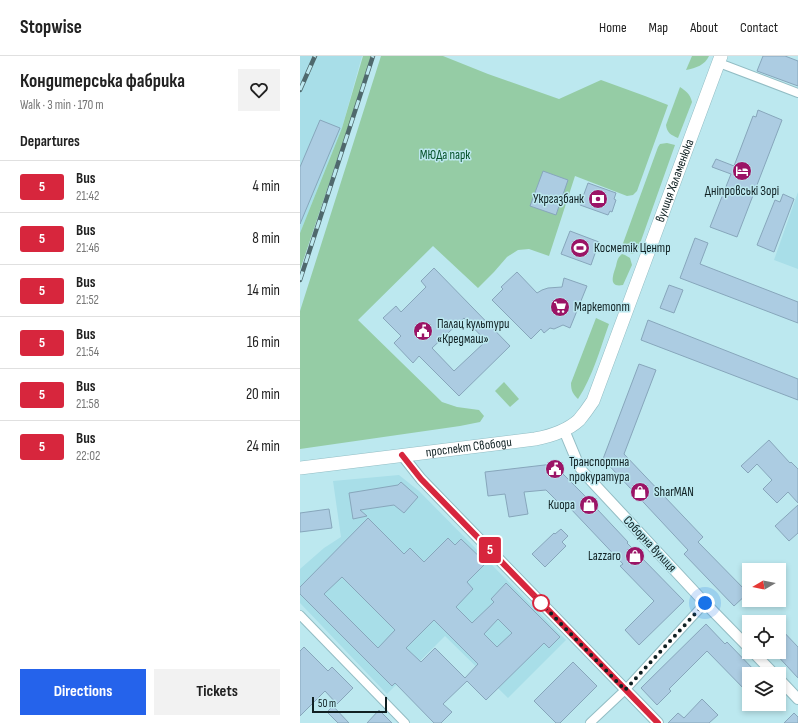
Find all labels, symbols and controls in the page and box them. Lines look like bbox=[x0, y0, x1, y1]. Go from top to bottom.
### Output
text: Stopwise bbox=[20, 16, 82, 39]
text: Home bbox=[599, 19, 627, 36]
text: Map bbox=[649, 19, 668, 36]
text: About bbox=[690, 19, 718, 36]
text: Contact bbox=[740, 19, 778, 36]
button: heart bbox=[238, 69, 280, 111]
text: Кондитерська фабрика bbox=[20, 70, 185, 93]
text: Walk · 3 min · 170 m bbox=[20, 97, 104, 113]
text: Departures bbox=[20, 132, 80, 151]
street label: вулиця Халаменюка bbox=[652, 137, 697, 224]
park label: МЮДа парк bbox=[420, 147, 470, 163]
hotel icon: Дніпровські Зорі bbox=[731, 160, 753, 182]
text: Bus bbox=[76, 169, 95, 188]
text: 4 min bbox=[253, 177, 280, 196]
text: 5 bbox=[39, 178, 45, 195]
place label: Дніпровські Зорі bbox=[705, 183, 779, 199]
text: 21:42 bbox=[76, 188, 99, 204]
bank icon: Укргазбанк bbox=[587, 188, 609, 210]
place label: Укргазбанк bbox=[533, 191, 584, 207]
text: Bus bbox=[76, 221, 95, 240]
text: 8 min bbox=[252, 229, 280, 248]
text: 5 bbox=[39, 230, 45, 247]
sports icon: Косметік Центр bbox=[569, 237, 591, 259]
text: 21:46 bbox=[76, 240, 100, 256]
place label: Косметік Центр bbox=[594, 240, 671, 256]
text: Bus bbox=[76, 273, 95, 292]
text: 14 min bbox=[247, 281, 280, 300]
text: 5 bbox=[39, 282, 45, 299]
text: 21:52 bbox=[76, 292, 99, 308]
supermarket icon: Маркетопт bbox=[549, 296, 571, 318]
place label: Маркетопт bbox=[574, 299, 630, 315]
place label: Палац культури «Кредмаш» bbox=[437, 316, 510, 347]
public building icon: Палац культури «Кредмаш» bbox=[412, 320, 434, 342]
text: Bus bbox=[76, 325, 95, 344]
text: 16 min bbox=[247, 333, 280, 352]
text: 5 bbox=[39, 334, 45, 351]
text: 21:54 bbox=[76, 344, 99, 360]
text: Bus bbox=[76, 377, 95, 396]
text: 20 min bbox=[246, 385, 280, 404]
text: 5 bbox=[39, 386, 45, 403]
text: 21:58 bbox=[76, 396, 99, 412]
text: Bus bbox=[76, 429, 95, 448]
street label: проспект Свободи bbox=[425, 434, 513, 460]
text: 24 min bbox=[246, 437, 280, 456]
text: 5 bbox=[39, 438, 45, 455]
text: 22:02 bbox=[76, 448, 100, 464]
place label: Транспортна прокуратура bbox=[569, 454, 629, 485]
public building icon: Транспортна прокуратура bbox=[544, 458, 566, 480]
shop icon: SharMAN bbox=[629, 481, 651, 503]
place label: SharMAN bbox=[654, 484, 694, 500]
shop icon: Киора bbox=[578, 494, 600, 516]
place label: Киора bbox=[548, 497, 575, 513]
street label: Соборна вулиця bbox=[620, 513, 680, 575]
line badge: 5 bbox=[477, 537, 503, 563]
text: 5 bbox=[487, 541, 493, 558]
shop icon: Lazzaro bbox=[624, 545, 646, 567]
place label: Lazzaro bbox=[588, 548, 621, 564]
north arrow bbox=[742, 563, 786, 607]
map controls bbox=[742, 563, 786, 711]
your location bbox=[695, 593, 715, 613]
unlabelled marker bbox=[532, 594, 550, 612]
button: locate bbox=[742, 615, 786, 659]
button: layers bbox=[742, 667, 786, 711]
button: Directions bbox=[20, 669, 146, 715]
button: Tickets bbox=[154, 669, 280, 715]
scale bar bbox=[312, 695, 387, 714]
text: 50 m bbox=[318, 697, 336, 710]

